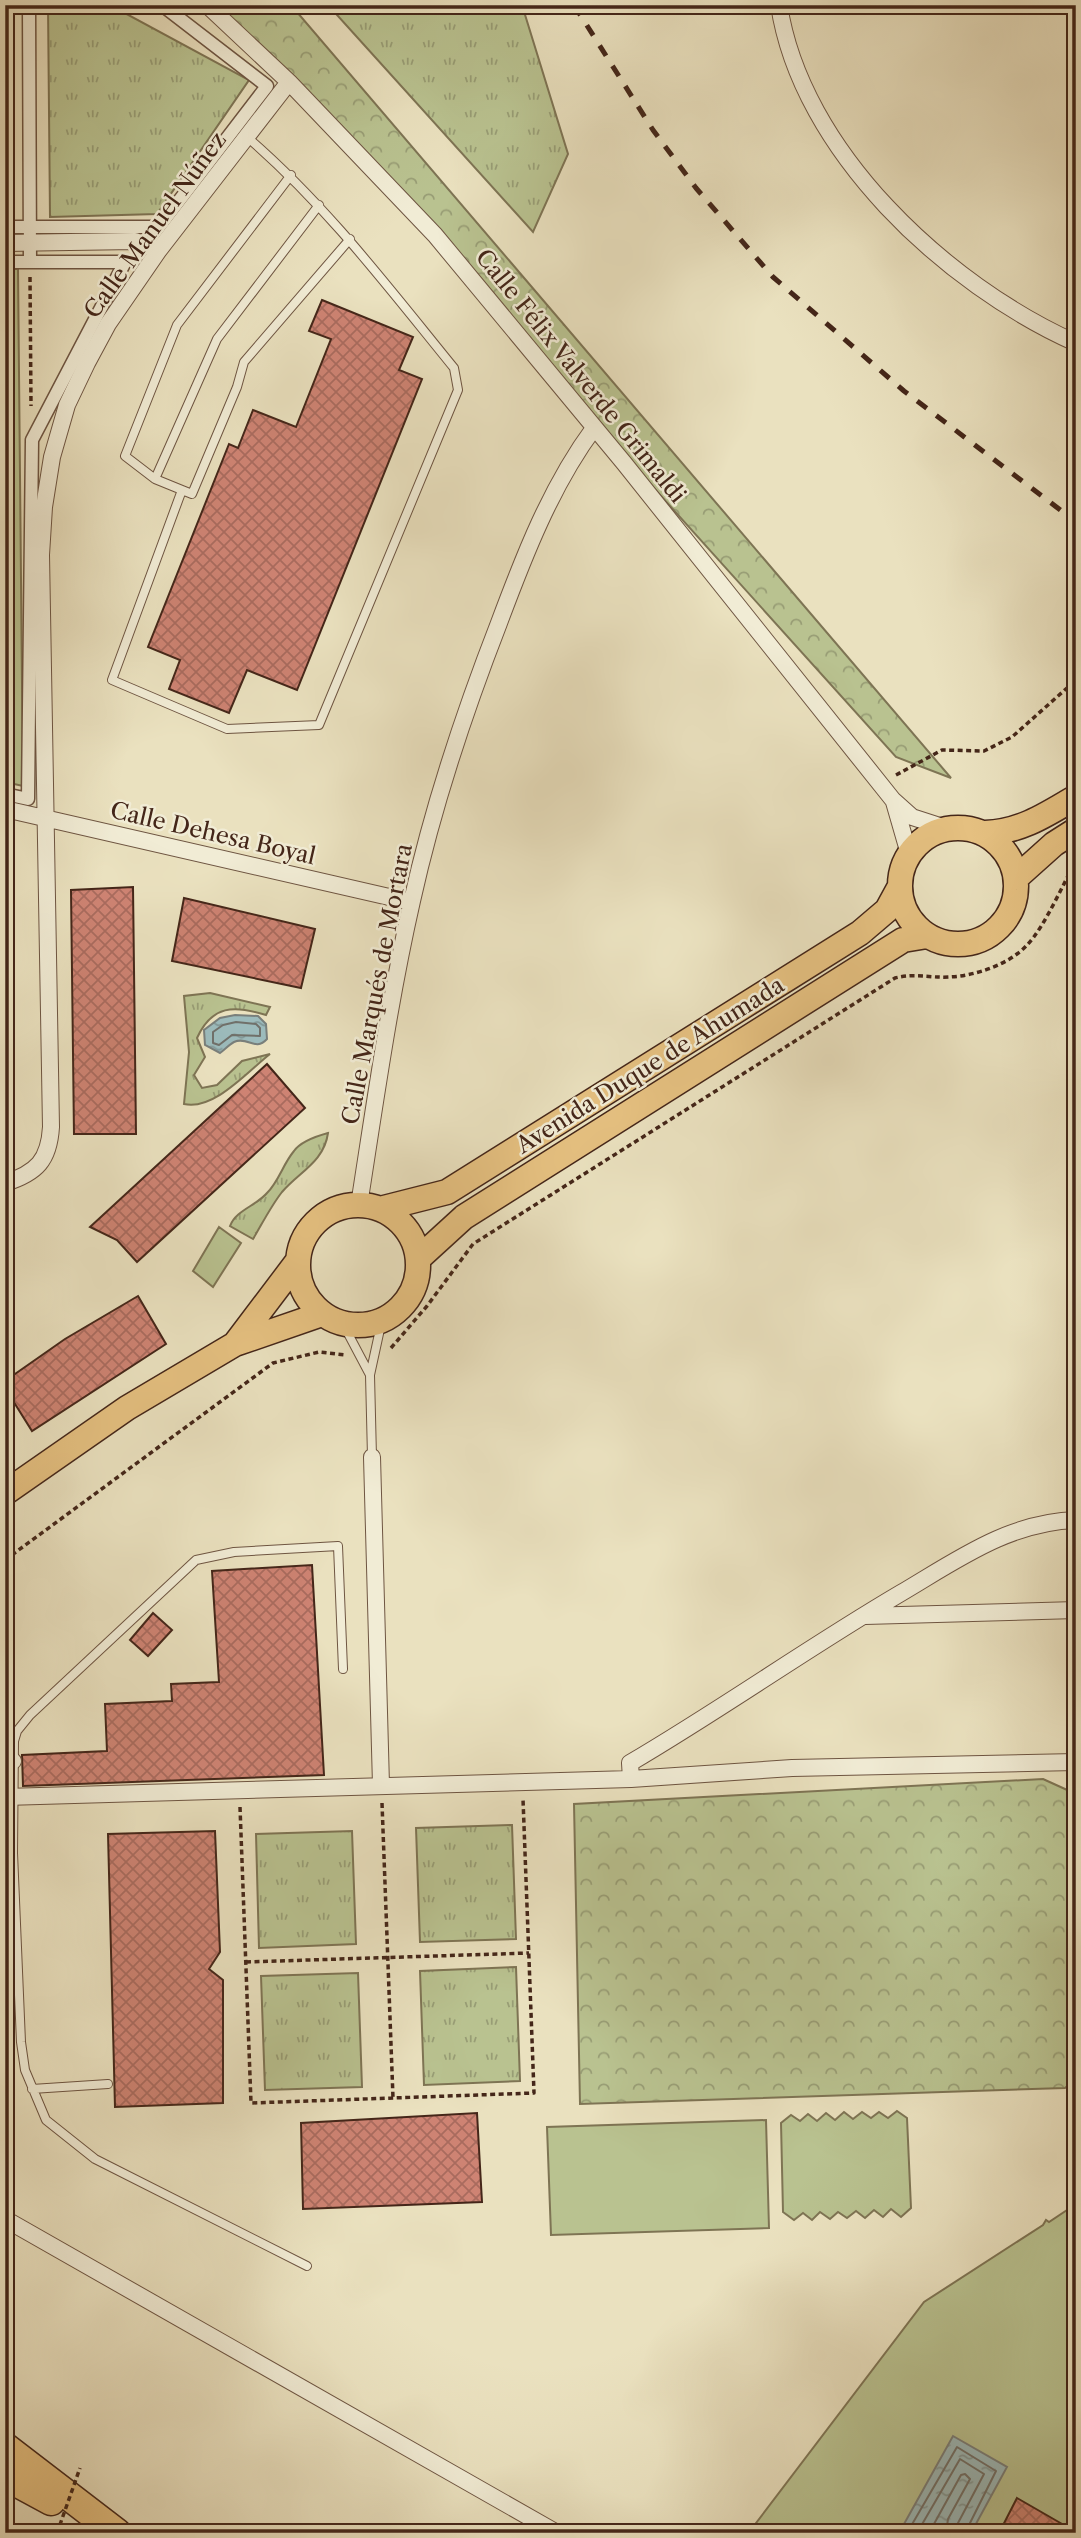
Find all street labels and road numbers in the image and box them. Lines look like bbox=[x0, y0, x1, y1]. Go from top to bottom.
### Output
street label: Calle Manuel Núñez bbox=[78, 126, 232, 324]
street label: Calle Félix Valverde Grimaldi bbox=[470, 243, 692, 509]
street label: Calle Dehesa Boyal bbox=[108, 796, 319, 870]
street label: Calle Marqués de Mortara bbox=[336, 840, 418, 1127]
street label: Avenida Duque de Ahumada bbox=[510, 970, 790, 1160]

